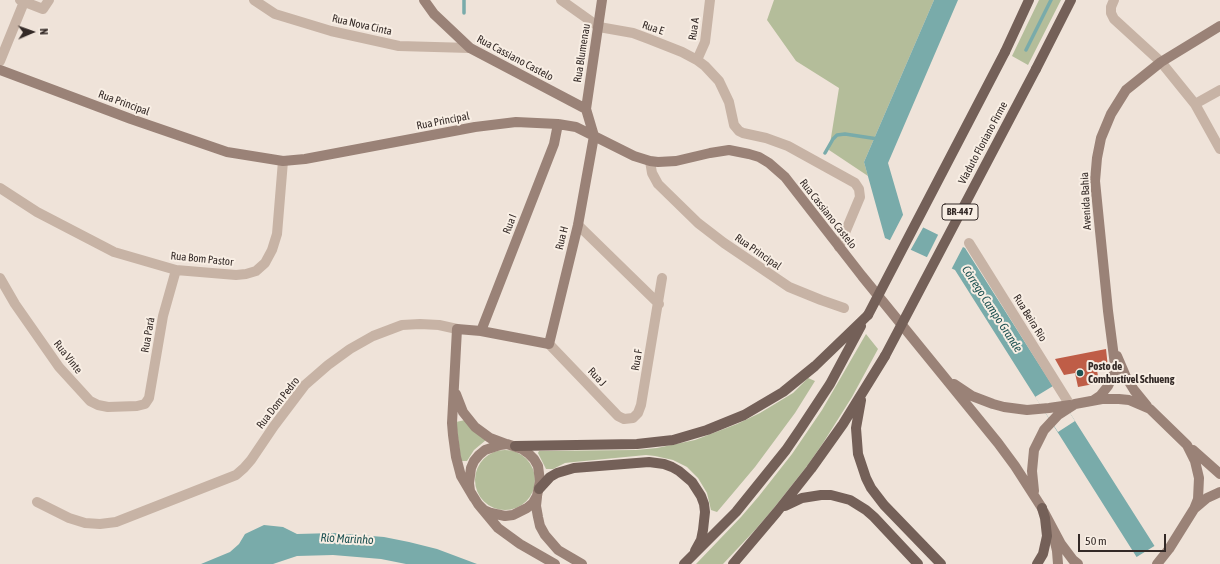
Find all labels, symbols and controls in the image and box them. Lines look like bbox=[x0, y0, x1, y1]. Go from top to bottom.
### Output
north arrow bbox=[12, 12, 52, 52]
street label: Rua Nova Cinta bbox=[331, 12, 393, 38]
street label: Rua A bbox=[686, 17, 702, 41]
street label: Rua E bbox=[640, 18, 666, 38]
street label: Rua Blumenau bbox=[571, 23, 593, 83]
text: N bbox=[38, 28, 50, 35]
street label: Rua Cassiano Castelo bbox=[474, 32, 556, 84]
street label: Rua Principal bbox=[96, 88, 152, 118]
street label: Viaduto Floriano Firme bbox=[956, 99, 1010, 187]
street label: Rua Principal bbox=[415, 109, 471, 133]
street label: Avenida Bahia bbox=[1078, 172, 1094, 230]
street label: Rua Cassiano Castelo bbox=[797, 176, 859, 252]
road number: BR-447 bbox=[942, 204, 978, 220]
street label: Rua I bbox=[500, 212, 520, 236]
street label: Rua H bbox=[553, 225, 571, 251]
street label: Rua Principal bbox=[732, 231, 784, 273]
street label: Rua Bom Pastor bbox=[170, 249, 234, 269]
water label: Córrego Campo Grande bbox=[959, 263, 1025, 355]
street label: Rua Beira Rio bbox=[1010, 292, 1050, 344]
street label: Rua Pará bbox=[138, 316, 158, 354]
street label: Rua Vinte bbox=[51, 338, 85, 376]
street label: Rua F bbox=[629, 348, 645, 372]
place label: Posto de Combustível Schueng bbox=[1088, 360, 1174, 386]
street label: Rua J bbox=[585, 365, 609, 389]
marker: Posto de Combustível Schueng bbox=[1075, 368, 1085, 378]
street label: Rua Dom Pedro bbox=[254, 374, 302, 432]
scale bar bbox=[1080, 526, 1168, 552]
water label: Rio Marinho bbox=[320, 530, 374, 548]
text: 50 m bbox=[1085, 534, 1107, 548]

